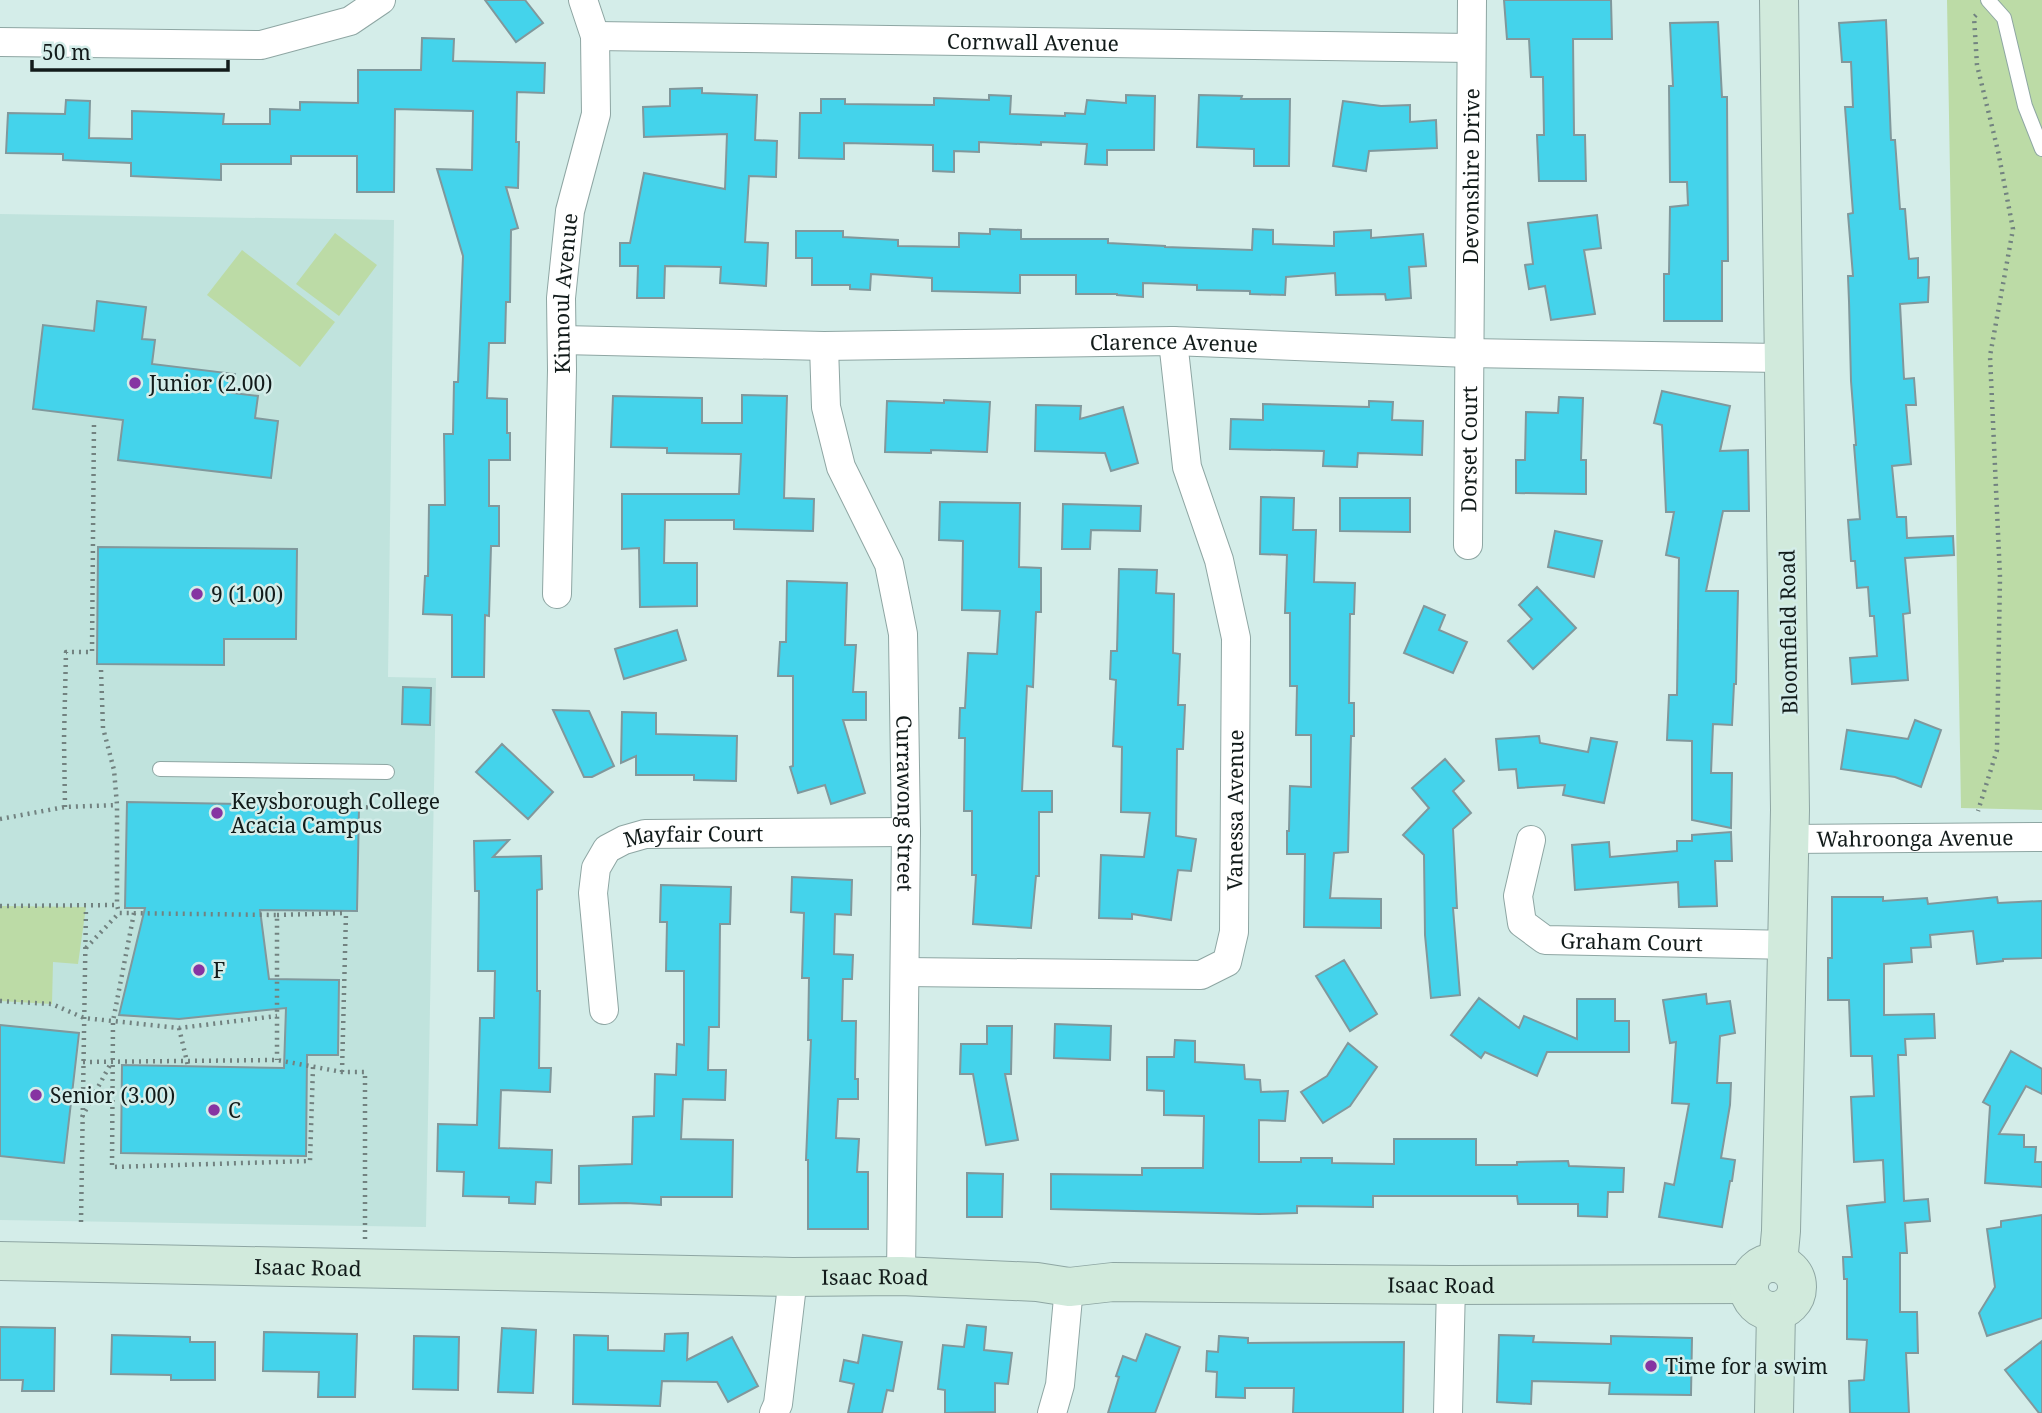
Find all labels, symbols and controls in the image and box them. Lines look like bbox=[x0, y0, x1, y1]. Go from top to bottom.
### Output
street label: Cornwall Avenue bbox=[947, 27, 1119, 57]
scale bar bbox=[32, 28, 228, 72]
text: 50 m bbox=[42, 38, 91, 66]
street label: Devonshire Drive bbox=[1456, 88, 1485, 264]
street label: Kinnoul Avenue bbox=[547, 212, 584, 374]
street label: Clarence Avenue bbox=[1090, 327, 1258, 358]
place label: Junior (2.00) bbox=[148, 369, 273, 397]
marker: Junior (2.00) bbox=[127, 375, 143, 391]
street label: Dorset Court bbox=[1454, 386, 1483, 512]
street label: Bloomfield Road bbox=[1773, 549, 1803, 715]
place label: 9 (1.00) bbox=[211, 580, 283, 608]
marker: 9 (1.00) bbox=[189, 586, 205, 602]
street label: Currawong Street bbox=[890, 715, 920, 892]
street label: Vanessa Avenue bbox=[1220, 729, 1249, 890]
place label: Keysborough College Acacia Campus bbox=[231, 787, 440, 839]
marker: Keysborough College Acacia Campus bbox=[209, 805, 225, 821]
street label: Mayfair Court bbox=[620, 819, 764, 853]
street label: Wahroonga Avenue bbox=[1816, 823, 2014, 853]
street label: Graham Court bbox=[1560, 926, 1703, 957]
place label: F bbox=[213, 956, 225, 984]
marker: F bbox=[191, 962, 207, 978]
place label: Senior (3.00) bbox=[50, 1081, 175, 1109]
marker: Senior (3.00) bbox=[28, 1087, 44, 1103]
place label: C bbox=[228, 1096, 241, 1124]
marker: C bbox=[206, 1102, 222, 1118]
street label: Isaac Road bbox=[254, 1252, 362, 1282]
street label: Isaac Road bbox=[821, 1262, 929, 1291]
street label: Isaac Road bbox=[1387, 1270, 1495, 1299]
place label: Time for a swim bbox=[1665, 1352, 1828, 1380]
marker: Time for a swim bbox=[1643, 1358, 1659, 1374]

